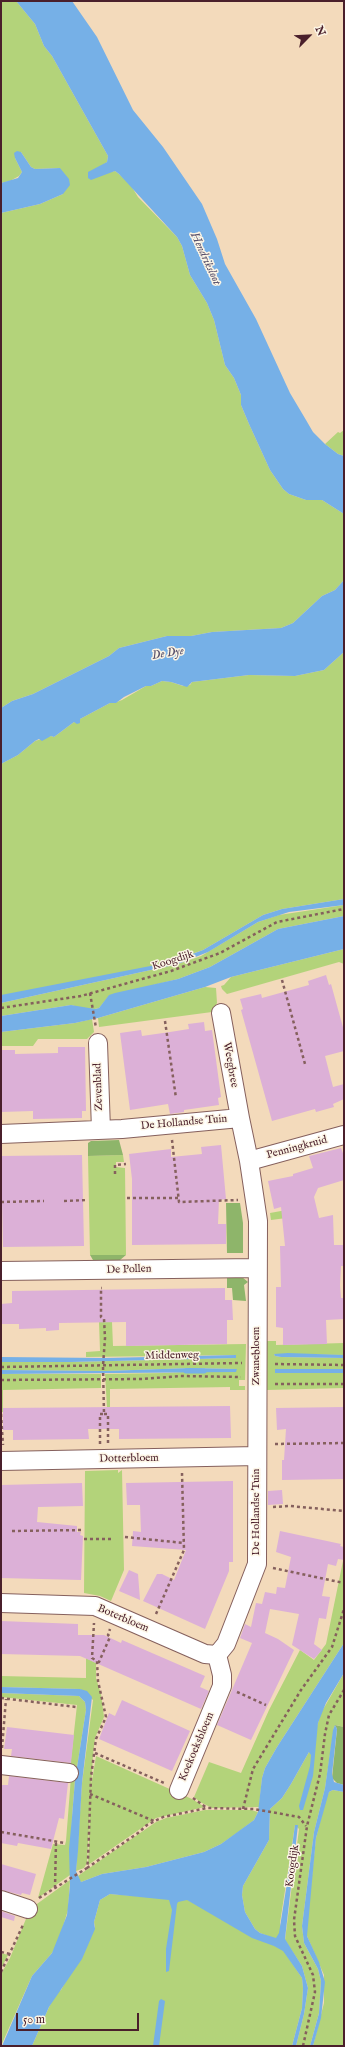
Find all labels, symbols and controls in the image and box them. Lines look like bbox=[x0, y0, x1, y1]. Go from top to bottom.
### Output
north arrow bbox=[289, 16, 329, 56]
text: N bbox=[312, 24, 328, 38]
water label: Hendriksloot bbox=[186, 230, 224, 288]
water label: De Dye bbox=[151, 644, 185, 664]
street label: Koogdijk bbox=[151, 948, 195, 974]
street label: Weegbree bbox=[220, 1041, 240, 1089]
street label: Zevenblad bbox=[92, 1063, 106, 1111]
street label: De Hollandse Tuin bbox=[140, 1113, 228, 1133]
street label: Penningkruid bbox=[265, 1134, 329, 1162]
street label: De Pollen bbox=[106, 1263, 152, 1277]
street label: Zwanebloem bbox=[250, 1327, 264, 1385]
street label: Middenweg bbox=[145, 1349, 199, 1363]
street label: Dotterbloem bbox=[99, 1452, 159, 1466]
street label: De Hollandse Tuin bbox=[250, 1469, 264, 1555]
street label: Boterbloem bbox=[95, 1602, 151, 1636]
street label: Koekoeksbloem bbox=[177, 1711, 217, 1783]
street label: Koogdijk bbox=[283, 1844, 303, 1888]
scale bar bbox=[18, 2005, 141, 2031]
text: 50 m bbox=[23, 2012, 45, 2027]

